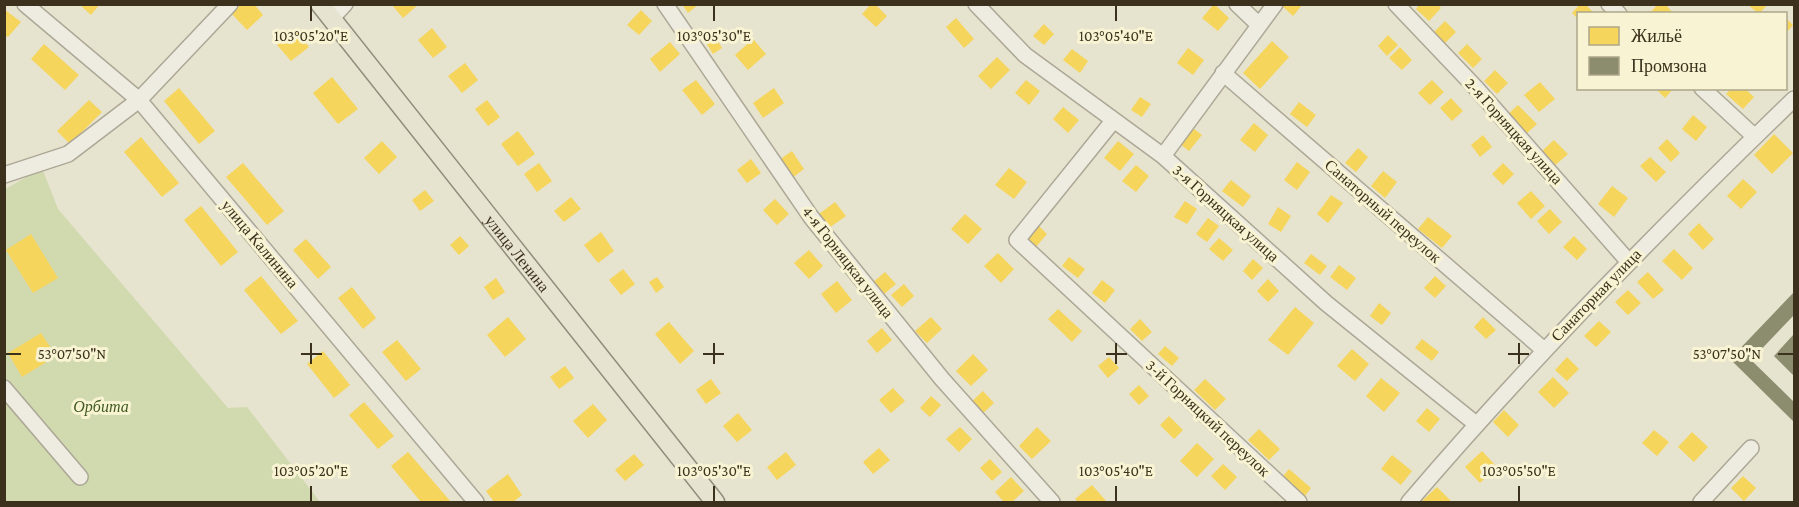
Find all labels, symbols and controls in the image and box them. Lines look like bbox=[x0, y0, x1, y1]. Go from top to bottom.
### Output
legend bbox=[1577, 12, 1787, 90]
text: Жильё bbox=[1631, 26, 1682, 46]
text: 103°05'20"E bbox=[274, 28, 348, 44]
text: 103°05'30"E bbox=[677, 28, 751, 44]
text: 103°05'40"E bbox=[1079, 28, 1153, 44]
text: Промзона bbox=[1631, 56, 1707, 76]
street label: 2-я Горняцкая улица bbox=[1461, 75, 1566, 188]
street label: Санаторный переулок bbox=[1321, 156, 1445, 267]
street label: 3-я Горняцкая улица bbox=[1169, 161, 1282, 266]
street label: улица Калинина bbox=[218, 197, 302, 292]
street label: 4-я Горняцкая улица bbox=[798, 203, 897, 322]
street label: улица Ленина bbox=[481, 211, 553, 295]
street label: Санаторная улица bbox=[1548, 245, 1645, 345]
text: 53°07'50"N bbox=[38, 346, 106, 362]
text: 53°07'50"N bbox=[1693, 346, 1761, 362]
street label: 3-й Горняцкий переулок bbox=[1142, 356, 1273, 481]
park label: Орбита bbox=[73, 398, 129, 416]
text: 103°05'20"E bbox=[274, 463, 348, 479]
text: 103°05'30"E bbox=[677, 463, 751, 479]
text: 103°05'40"E bbox=[1079, 463, 1153, 479]
text: 103°05'50"E bbox=[1482, 463, 1556, 479]

